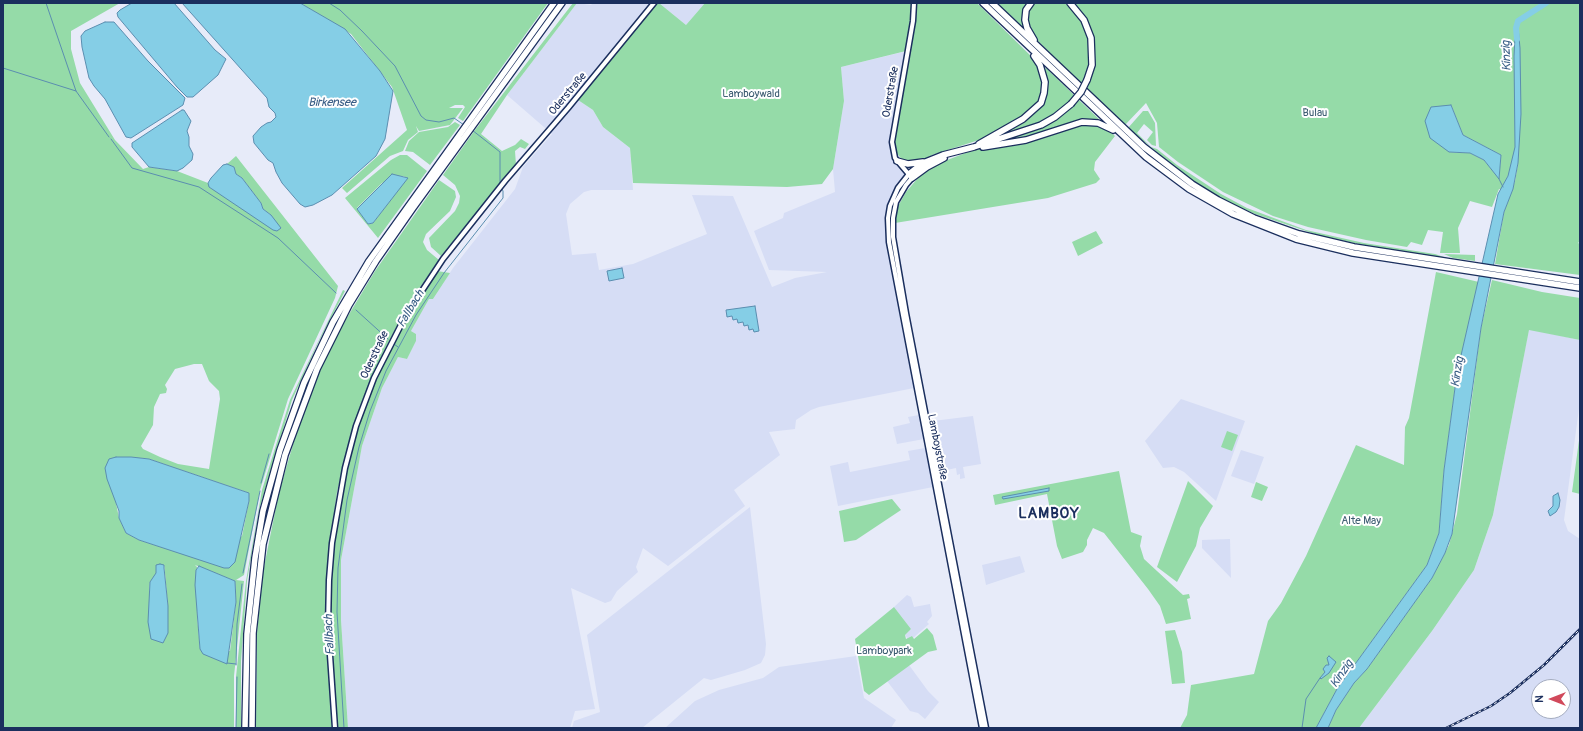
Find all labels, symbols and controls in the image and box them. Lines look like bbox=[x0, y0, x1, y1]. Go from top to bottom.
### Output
water label: Kinzig bbox=[1499, 41, 1515, 71]
street label: Oderstraße bbox=[880, 65, 902, 119]
street label: Oderstraße bbox=[546, 70, 590, 118]
park label: Lamboywald bbox=[722, 87, 780, 101]
water label: Birkensee bbox=[308, 96, 356, 110]
park label: Bulau bbox=[1303, 106, 1327, 120]
water label: Fallbach bbox=[394, 288, 428, 330]
street label: Oderstraße bbox=[358, 329, 392, 381]
water label: Kinzig bbox=[1449, 356, 1467, 388]
street label: Lamboystraße bbox=[924, 413, 950, 481]
district label: LAMBOY bbox=[1018, 505, 1080, 523]
park label: Alte May bbox=[1341, 514, 1381, 528]
water label: Fallbach bbox=[322, 614, 338, 656]
park label: Lamboypark bbox=[856, 644, 912, 658]
water label: Kinzig bbox=[1327, 657, 1357, 691]
north arrow bbox=[1531, 679, 1571, 719]
text: N bbox=[1533, 695, 1546, 703]

